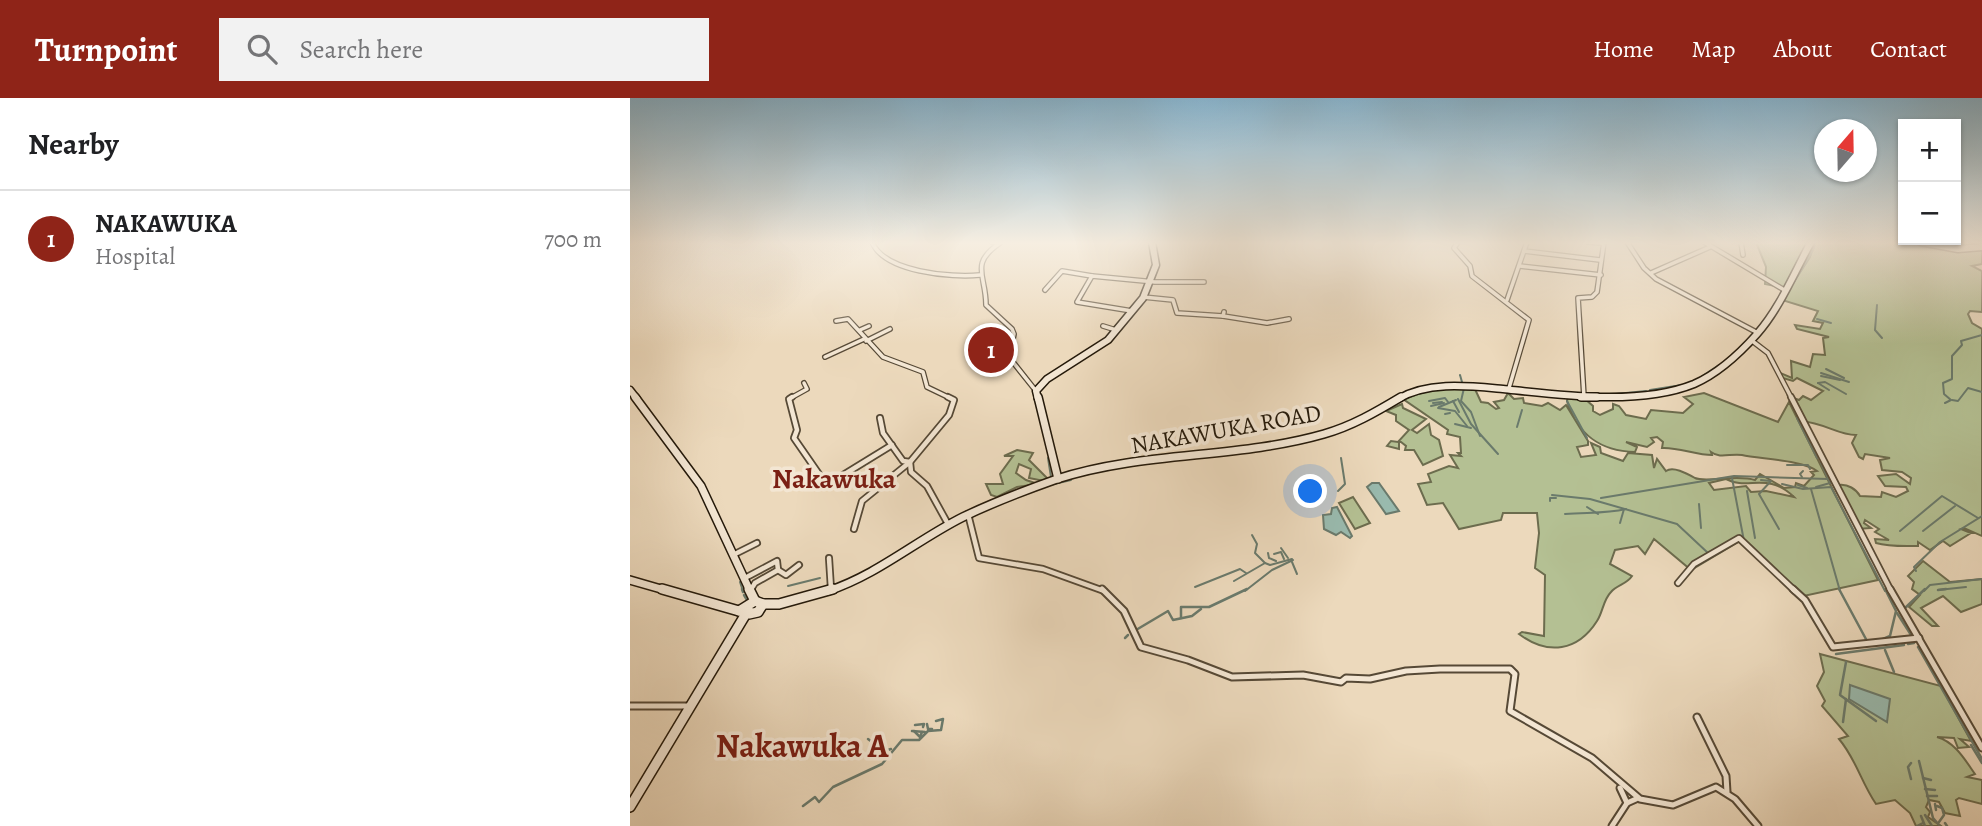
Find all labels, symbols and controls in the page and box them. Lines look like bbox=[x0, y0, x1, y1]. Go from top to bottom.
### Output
search box bbox=[219, 18, 709, 81]
text: Turnpoint bbox=[35, 27, 177, 72]
icon: search bbox=[243, 30, 281, 68]
text: Search here bbox=[299, 32, 423, 67]
text: Home bbox=[1593, 33, 1654, 65]
text: Map bbox=[1692, 33, 1736, 65]
text: About bbox=[1774, 33, 1832, 65]
text: Contact bbox=[1870, 33, 1947, 65]
north arrow bbox=[1814, 119, 1877, 182]
map controls bbox=[1898, 119, 1961, 245]
button: + bbox=[1898, 119, 1961, 182]
text: Nearby bbox=[28, 124, 119, 164]
button: − bbox=[1898, 182, 1961, 245]
text: NAKAWUKA bbox=[95, 206, 237, 241]
text: 1 bbox=[47, 224, 55, 255]
text: 700 m bbox=[544, 224, 602, 255]
text: Hospital bbox=[95, 241, 175, 272]
pin: 1 bbox=[968, 324, 1014, 376]
street label: NAKAWUKA ROAD bbox=[1128, 397, 1324, 461]
district label: Nakawuka bbox=[772, 460, 897, 498]
your location bbox=[1293, 474, 1327, 508]
district label: Nakawuka A bbox=[716, 723, 889, 768]

